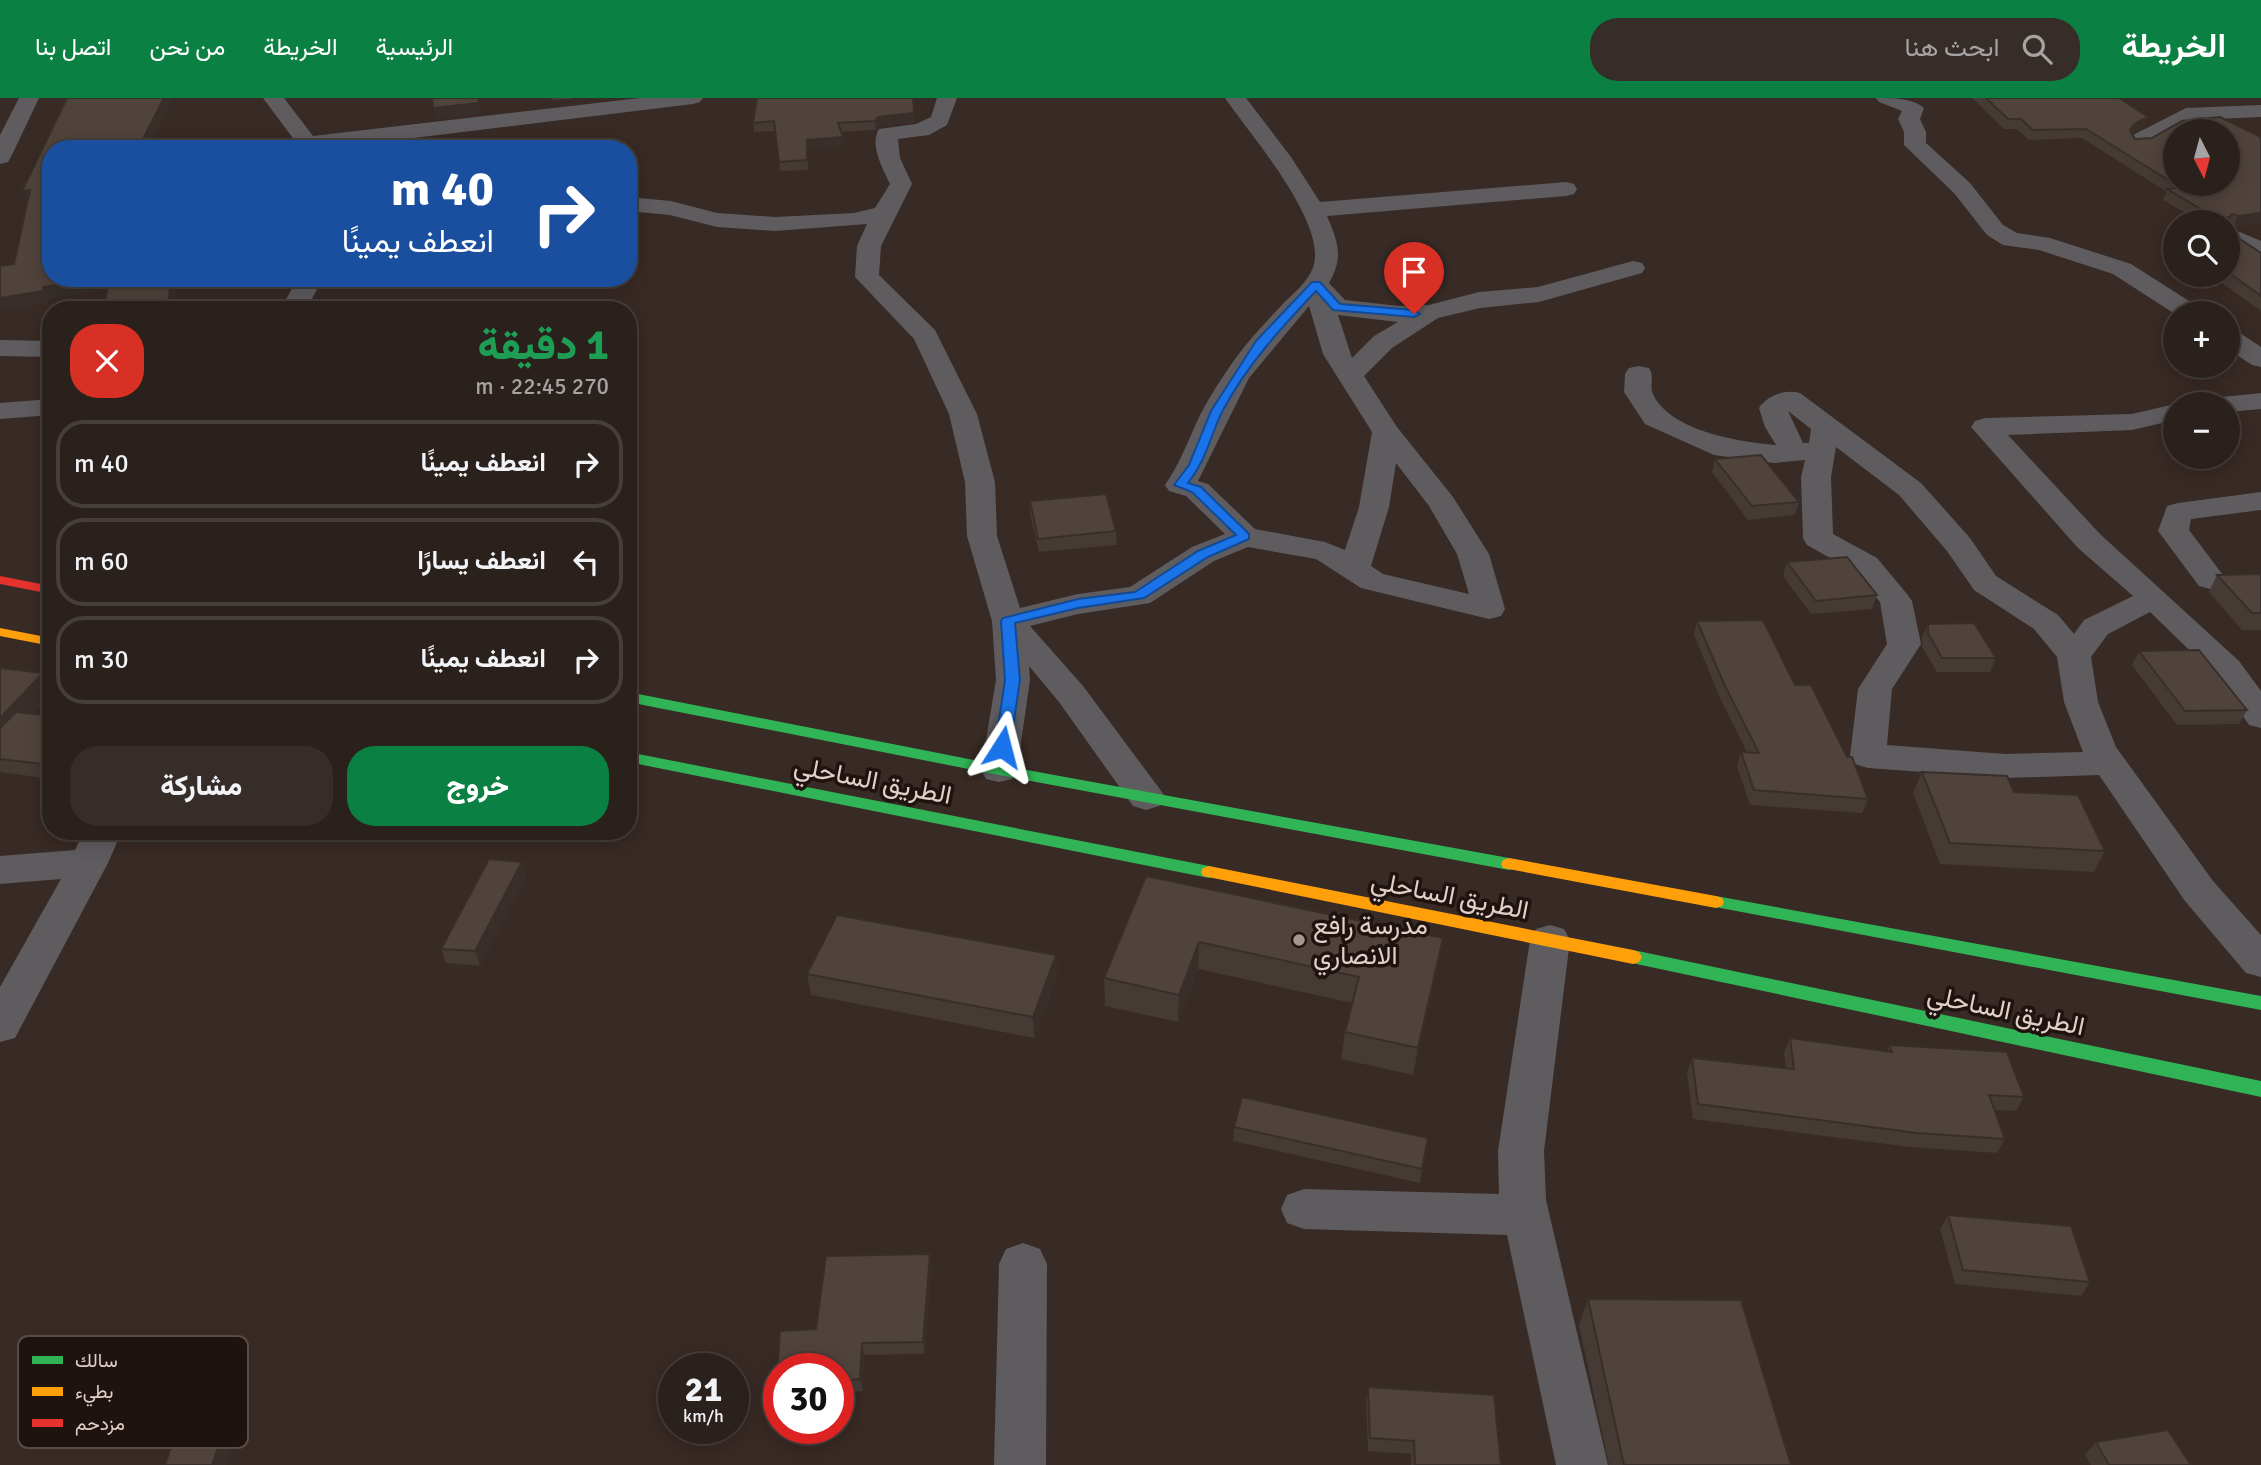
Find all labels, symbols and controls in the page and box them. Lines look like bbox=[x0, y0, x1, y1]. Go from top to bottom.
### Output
search box bbox=[1590, 18, 2080, 81]
text: الخريطة bbox=[2122, 26, 2226, 67]
icon: search bbox=[2018, 30, 2056, 68]
text: اتصل بنا bbox=[35, 32, 111, 62]
text: من نحن bbox=[149, 32, 225, 62]
text: الخريطة bbox=[263, 32, 338, 62]
text: الرئيسية bbox=[376, 32, 453, 62]
text: ابحث هنا bbox=[1905, 32, 2000, 64]
north arrow bbox=[2163, 119, 2240, 196]
map controls bbox=[2163, 119, 2240, 469]
text: 40 m bbox=[391, 159, 494, 219]
icon: right bbox=[518, 168, 609, 259]
button: search bbox=[2163, 210, 2240, 287]
text: انعطف يمينًا bbox=[342, 222, 494, 261]
pin bbox=[1384, 242, 1444, 314]
icon: arrive bbox=[1395, 253, 1433, 291]
button: + bbox=[2163, 301, 2240, 378]
text: 1 دقيقة bbox=[478, 320, 609, 371]
button: close bbox=[70, 324, 144, 398]
text: 270 m · 22:45 bbox=[475, 372, 609, 401]
button: − bbox=[2163, 392, 2240, 469]
icon: right bbox=[567, 445, 605, 483]
text: انعطف يمينًا bbox=[420, 447, 546, 479]
text: 40 m bbox=[74, 448, 129, 480]
icon: left bbox=[567, 543, 605, 581]
text: انعطف يسارًا bbox=[417, 545, 546, 577]
text: 60 m bbox=[74, 546, 129, 578]
icon: right bbox=[567, 641, 605, 679]
text: انعطف يمينًا bbox=[420, 643, 546, 675]
text: 30 m bbox=[74, 644, 129, 676]
position arrow bbox=[965, 710, 1039, 784]
button: مشاركة bbox=[70, 746, 333, 826]
button: خروج bbox=[347, 746, 609, 826]
street label: الطريق الساحلي bbox=[791, 750, 954, 816]
street label: الطريق الساحلي bbox=[1368, 865, 1531, 931]
place label: مدرسة رافع الانصاري bbox=[1313, 910, 1428, 976]
marker: مدرسة رافع الانصاري bbox=[1291, 932, 1307, 948]
street label: الطريق الساحلي bbox=[1923, 979, 2087, 1047]
legend bbox=[18, 1336, 248, 1448]
text: سالك bbox=[75, 1349, 118, 1373]
speed limit sign: 30 bbox=[763, 1353, 854, 1444]
text: 21 bbox=[685, 1368, 722, 1411]
text: بطيء bbox=[75, 1380, 113, 1407]
text: km/h bbox=[683, 1405, 724, 1427]
text: مزدحم bbox=[75, 1412, 125, 1436]

